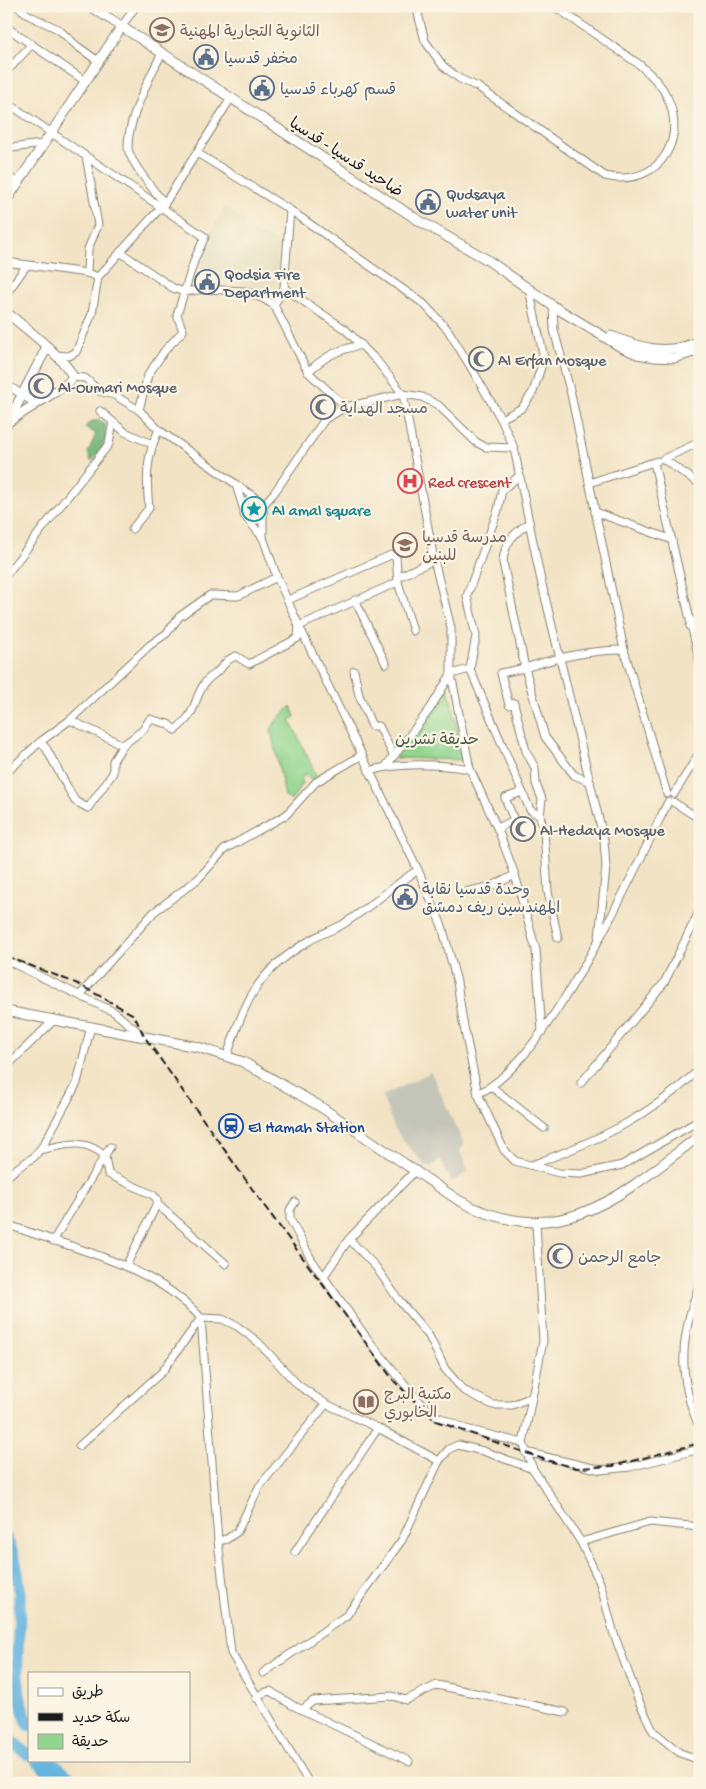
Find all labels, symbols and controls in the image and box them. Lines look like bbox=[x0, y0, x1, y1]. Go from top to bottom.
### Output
school or university icon: الثانوية التجارية المهنية bbox=[149, 17, 175, 43]
place label: الثانوية التجارية المهنية bbox=[180, 23, 320, 43]
public building icon: مخفر قدسيا bbox=[193, 44, 219, 70]
place label: مخفر قدسيا bbox=[224, 51, 298, 70]
public building icon: قسم كهرباء قدسيا bbox=[249, 75, 275, 101]
place label: قسم كهرباء قدسيا bbox=[280, 82, 396, 101]
street label: ضاحيد قدسيا - قدسيا bbox=[285, 115, 406, 203]
place label: Qudsaya water unit bbox=[446, 187, 518, 224]
public building icon: Qudsaya water unit bbox=[415, 189, 441, 215]
place label: Qodsia Fire Department bbox=[223, 267, 307, 304]
public building icon: Qodsia Fire Department bbox=[194, 269, 220, 295]
mosque icon: Al Erfan Mosque bbox=[468, 346, 494, 372]
place label: Al Erfan Mosque bbox=[498, 353, 607, 372]
mosque icon: Al-Oumari Mosque bbox=[28, 373, 54, 399]
place label: Al-Oumari Mosque bbox=[58, 380, 178, 399]
mosque icon: مسجد الهداية bbox=[310, 394, 336, 420]
place label: مسجد الهداية bbox=[340, 400, 428, 420]
hospital icon: Red crescent bbox=[397, 468, 423, 494]
place label: Red crescent bbox=[428, 475, 512, 494]
place icon: Al amal square bbox=[241, 496, 267, 522]
place label: Al amal square bbox=[272, 503, 372, 522]
place label: مدرسة قدسيا للبنين bbox=[422, 529, 507, 567]
school or university icon: مدرسة قدسيا للبنين bbox=[392, 532, 418, 558]
park label: حديقة تشرين bbox=[395, 731, 479, 751]
mosque icon: Al-Hedaya Mosque bbox=[510, 816, 536, 842]
place label: Al-Hedaya Mosque bbox=[540, 823, 666, 842]
place label: وحدة قدسيا نقابة المهندسين ريف دمشق bbox=[422, 881, 560, 919]
public building icon: وحدة قدسيا نقابة المهندسين ريف دمشق bbox=[392, 884, 418, 910]
station icon: El Hamah Station bbox=[218, 1113, 244, 1139]
place label: El Hamah Station bbox=[248, 1120, 365, 1139]
mosque icon: جامع الرحمن bbox=[547, 1243, 573, 1269]
place label: جامع الرحمن bbox=[578, 1250, 662, 1269]
place label: مكتبة البرج الخابوري bbox=[384, 1386, 452, 1424]
library icon: مكتبة البرج الخابوري bbox=[353, 1389, 379, 1415]
legend bbox=[28, 1672, 190, 1762]
text: طريق bbox=[72, 1684, 104, 1702]
text: سكة حديد bbox=[72, 1710, 130, 1728]
text: حديقة bbox=[72, 1734, 109, 1752]

